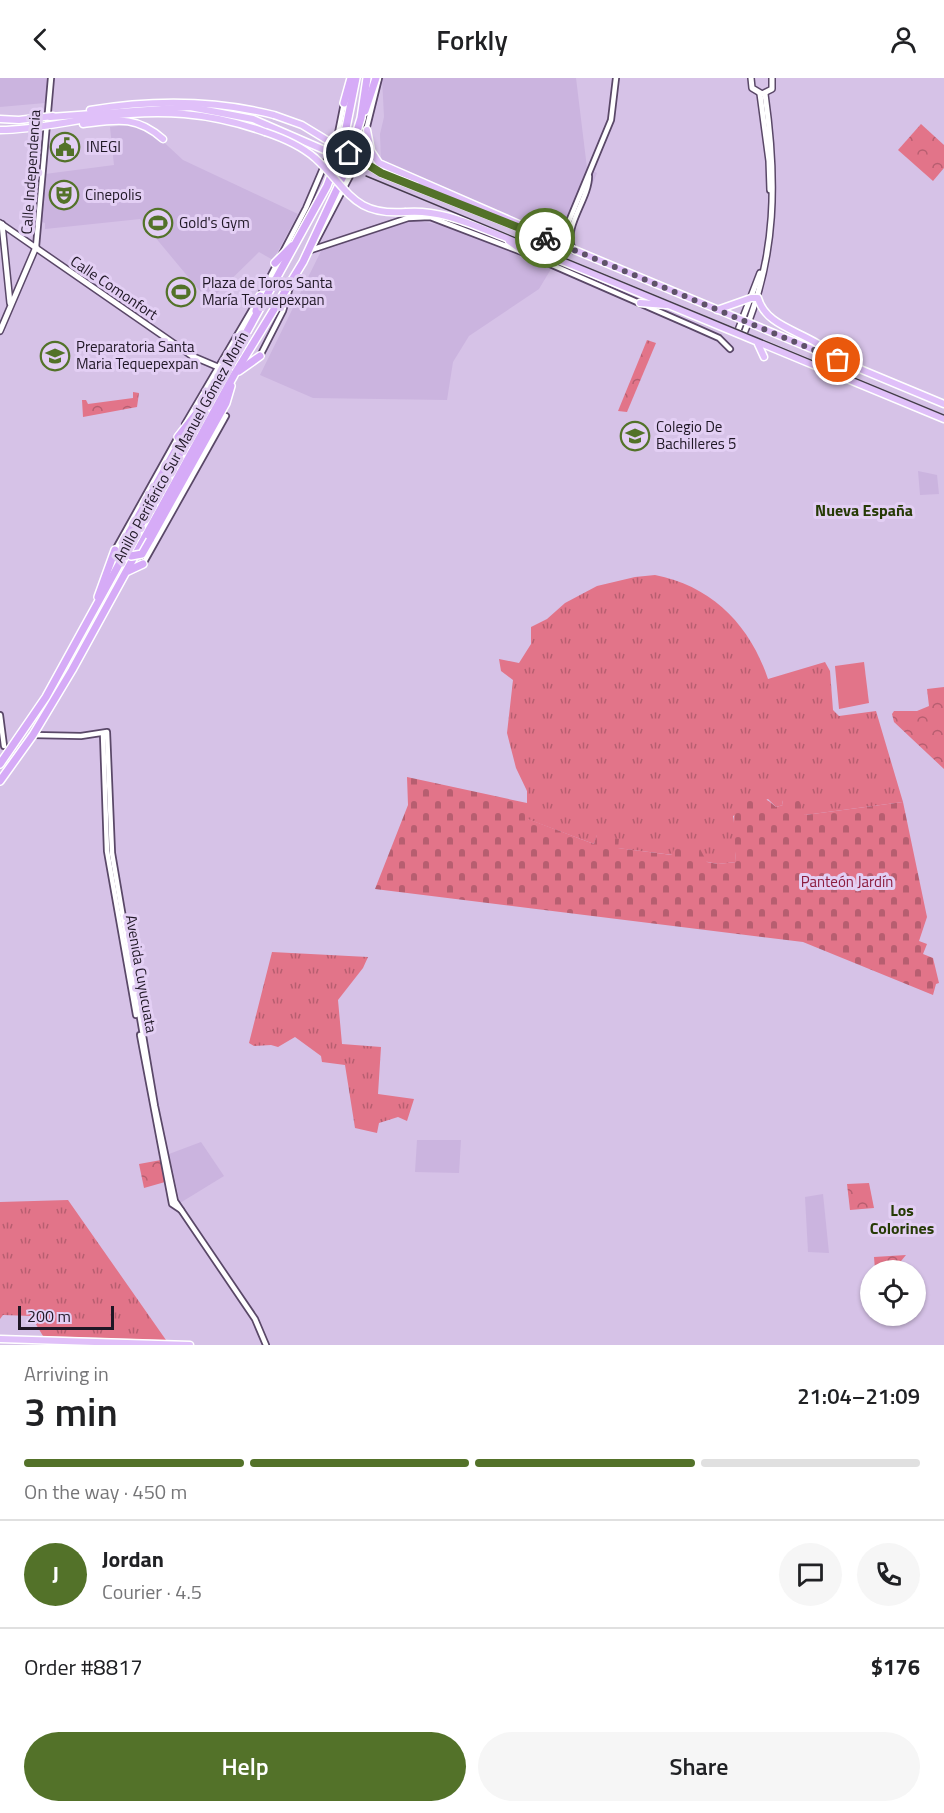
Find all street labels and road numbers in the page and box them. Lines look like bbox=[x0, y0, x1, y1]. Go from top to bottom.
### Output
street label: Calle Independencia bbox=[15, 108, 46, 235]
street label: Calle Comonfort bbox=[66, 250, 163, 326]
street label: Anillo Periférico Sur Manuel Gómez Morín bbox=[107, 327, 254, 567]
street label: Avenida Cuyucuata bbox=[120, 913, 163, 1035]

